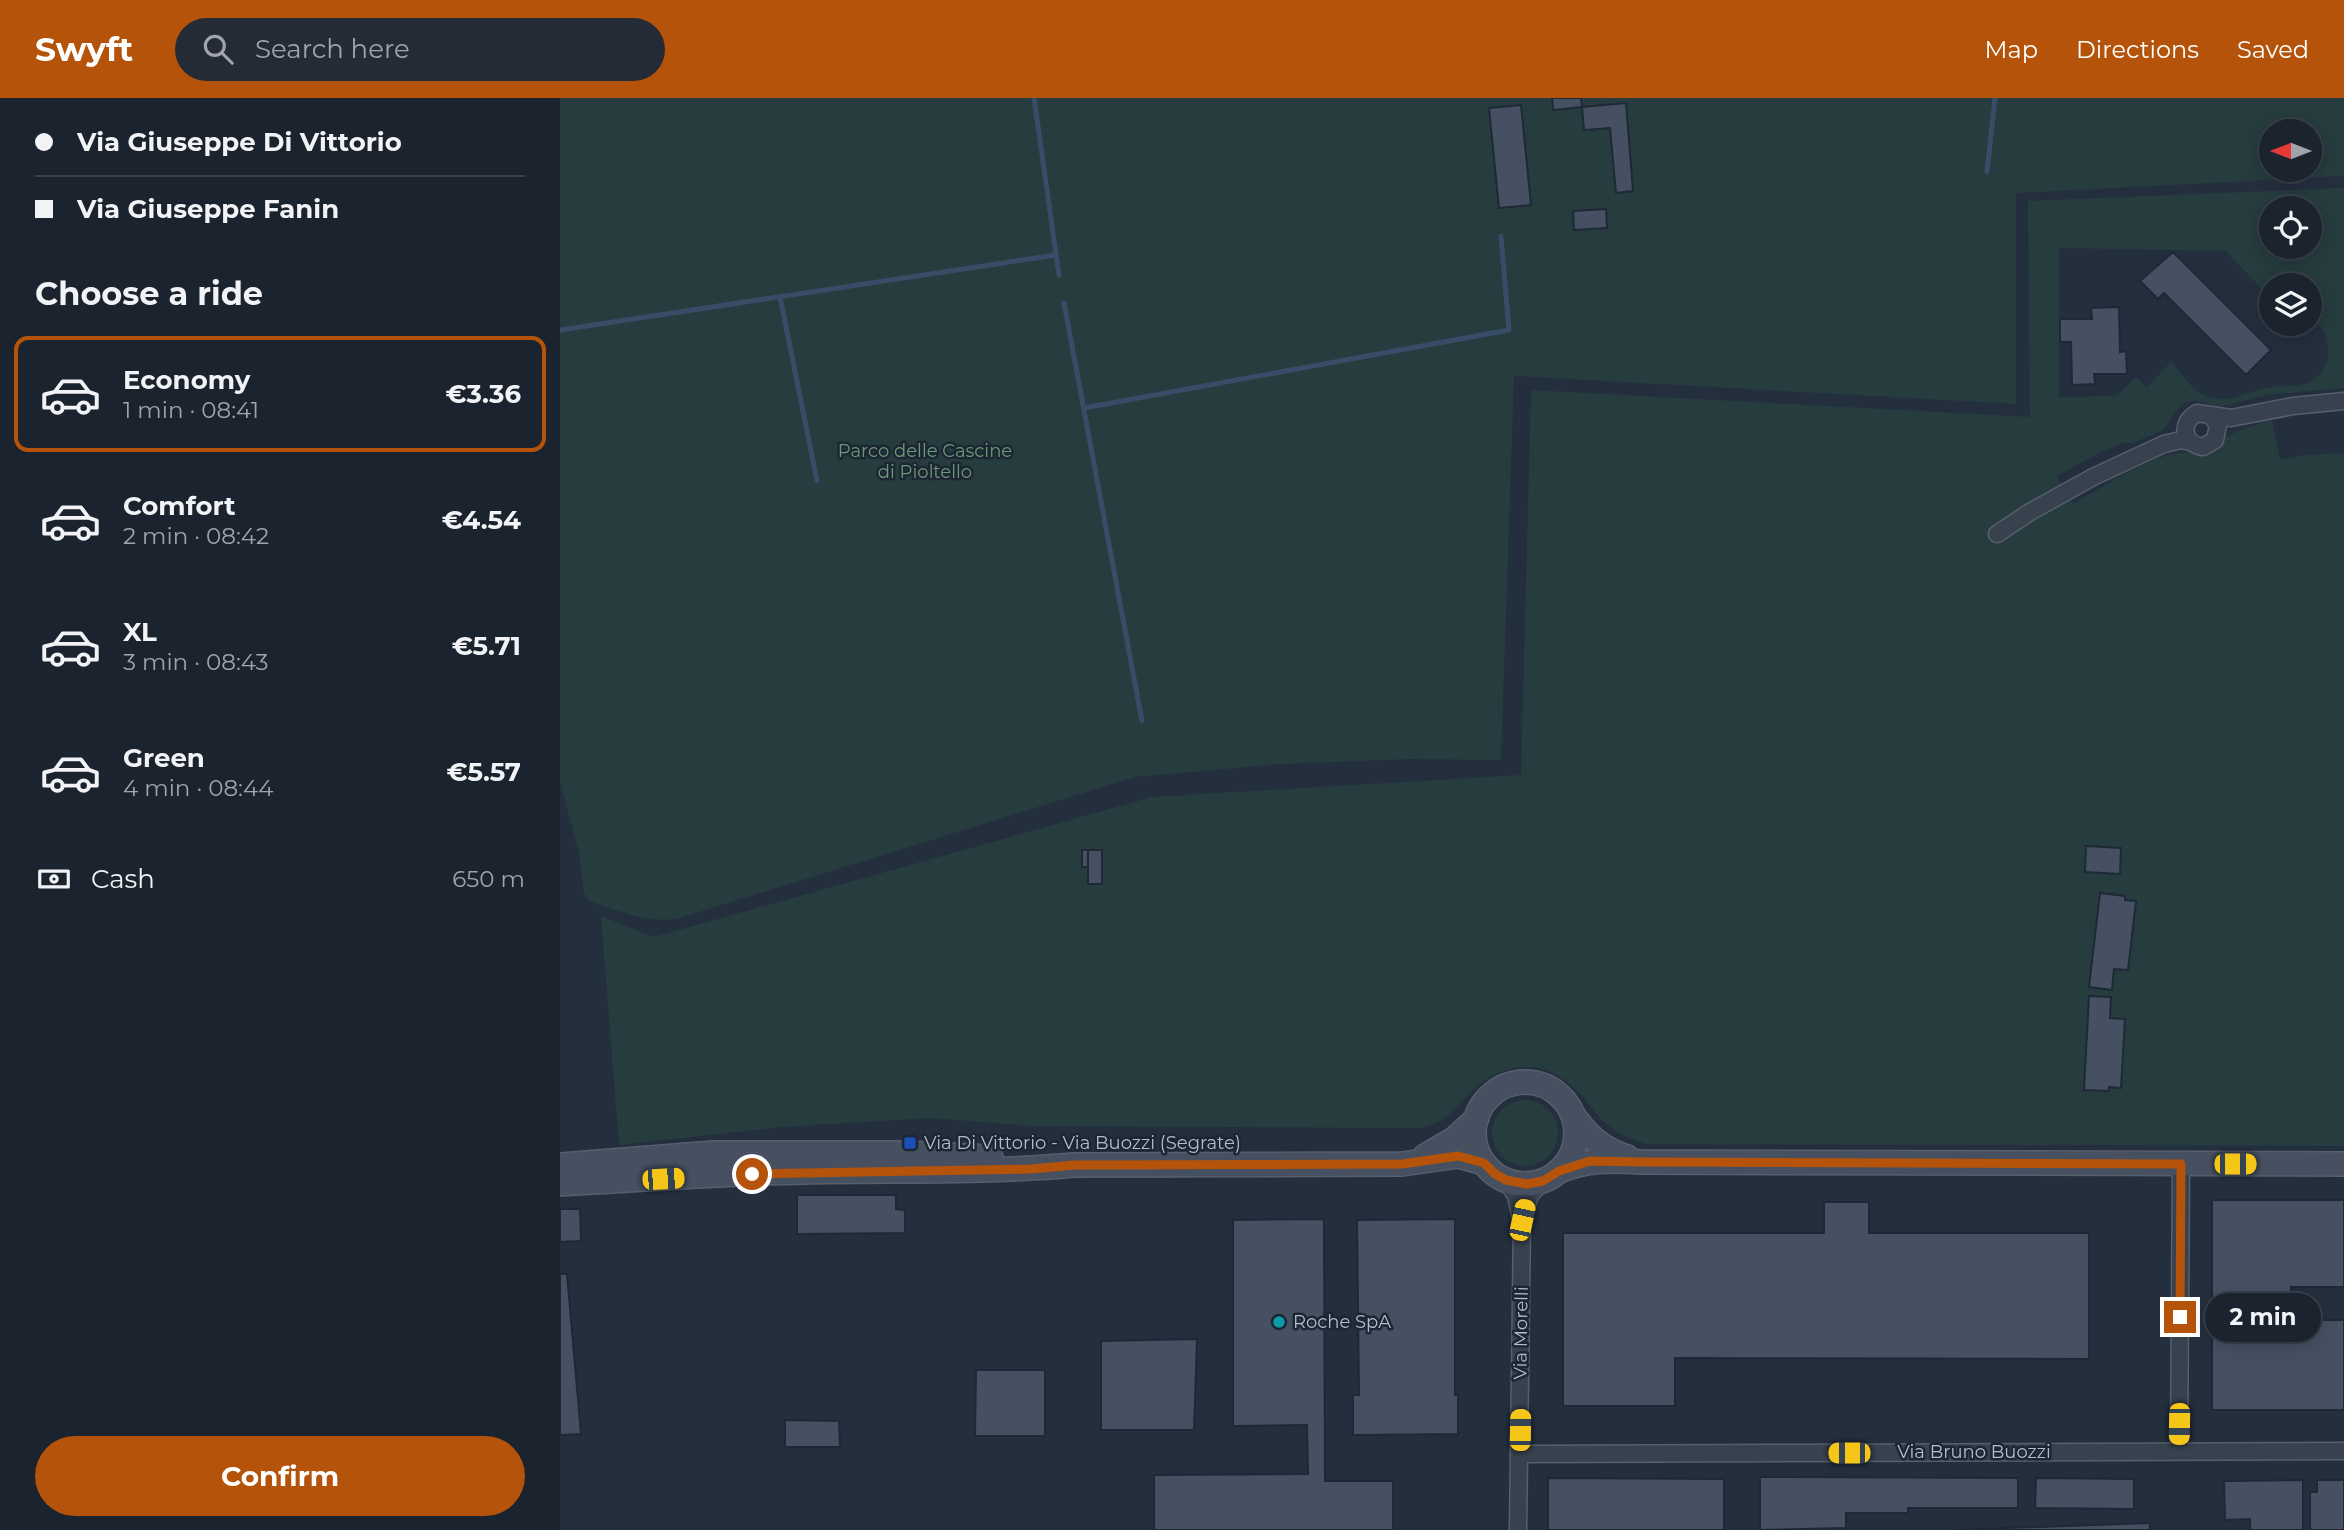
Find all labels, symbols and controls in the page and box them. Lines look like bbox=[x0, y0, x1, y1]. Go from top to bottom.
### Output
search box bbox=[175, 18, 665, 81]
text: Swyft bbox=[35, 29, 133, 69]
icon: search bbox=[199, 30, 237, 68]
text: Search here bbox=[255, 33, 410, 65]
text: Map bbox=[1985, 35, 2038, 64]
text: Directions bbox=[2076, 35, 2199, 64]
text: Saved bbox=[2237, 35, 2309, 64]
north arrow bbox=[2259, 119, 2322, 182]
map controls bbox=[2259, 119, 2322, 336]
text: Via Giuseppe Di Vittorio bbox=[77, 126, 402, 158]
text: Via Giuseppe Fanin bbox=[77, 193, 339, 225]
button: locate bbox=[2259, 196, 2322, 259]
button: layers bbox=[2259, 273, 2322, 336]
text: Choose a ride bbox=[35, 274, 263, 313]
icon: car bbox=[39, 363, 102, 426]
text: Economy bbox=[123, 364, 250, 396]
text: €3.36 bbox=[445, 378, 521, 410]
text: 1 min · 08:41 bbox=[123, 396, 259, 424]
park label: Parco delle Cascine di Pioltello bbox=[838, 440, 1012, 483]
icon: car bbox=[39, 489, 102, 552]
text: Comfort bbox=[123, 490, 235, 522]
text: €4.54 bbox=[442, 504, 521, 536]
text: 2 min · 08:42 bbox=[123, 522, 269, 550]
icon: car bbox=[39, 615, 102, 678]
text: XL bbox=[123, 616, 157, 648]
text: €5.71 bbox=[452, 630, 521, 662]
text: 3 min · 08:43 bbox=[123, 648, 269, 676]
icon: car bbox=[39, 741, 102, 804]
text: Green bbox=[123, 742, 205, 774]
text: €5.57 bbox=[447, 756, 521, 788]
text: 4 min · 08:44 bbox=[123, 774, 273, 802]
icon: cash bbox=[35, 860, 73, 898]
text: Cash bbox=[91, 863, 155, 895]
text: 650 m bbox=[452, 865, 525, 893]
place label: Via Di Vittorio - Via Buozzi (Segrate) bbox=[924, 1132, 1241, 1154]
marker: Via Di Vittorio - Via Buozzi (Segrate) bbox=[902, 1135, 918, 1151]
car bbox=[2215, 1154, 2257, 1175]
route start bbox=[736, 1158, 768, 1190]
car bbox=[642, 1167, 685, 1191]
car bbox=[1508, 1197, 1537, 1243]
street label: Via Morelli bbox=[1509, 1286, 1533, 1380]
callout: 2 min bbox=[2204, 1292, 2320, 1342]
route end bbox=[2164, 1301, 2196, 1333]
text: 2 min bbox=[2229, 1303, 2297, 1331]
place label: Roche SpA bbox=[1293, 1311, 1391, 1333]
marker: Roche SpA bbox=[1271, 1314, 1287, 1330]
car bbox=[2169, 1403, 2190, 1445]
car bbox=[1510, 1409, 1531, 1451]
button: Confirm bbox=[35, 1436, 525, 1516]
street label: Via Bruno Buozzi bbox=[1897, 1441, 2051, 1463]
car bbox=[1829, 1443, 1871, 1464]

